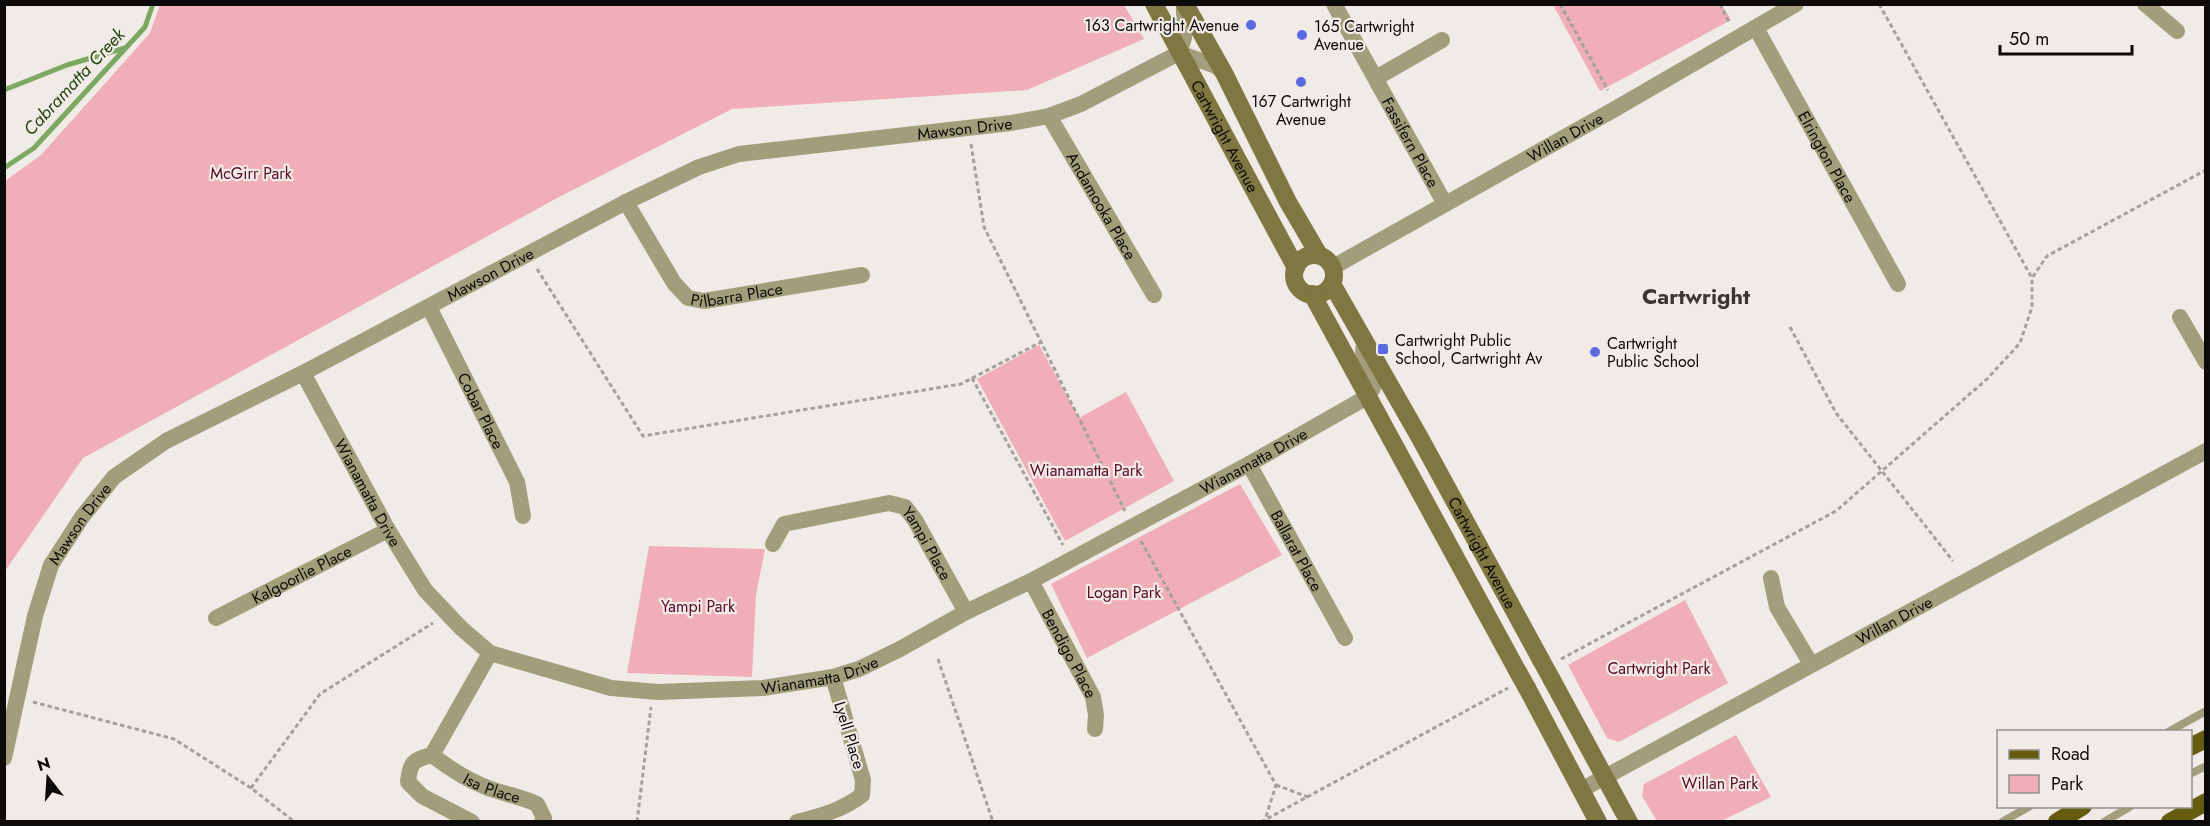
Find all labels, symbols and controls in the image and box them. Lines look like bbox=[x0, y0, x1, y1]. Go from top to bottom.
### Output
place label: 163 Cartwright Avenue bbox=[1085, 14, 1239, 37]
place label: 165 Cartwright Avenue bbox=[1314, 15, 1414, 56]
marker: 163 Cartwright Avenue bbox=[1244, 18, 1258, 32]
scale bar bbox=[2000, 18, 2132, 56]
water label: Cabramatta Creek bbox=[17, 22, 132, 142]
text: 50 m bbox=[2009, 26, 2049, 52]
marker: 165 Cartwright Avenue bbox=[1295, 28, 1309, 42]
marker: 167 Cartwright Avenue bbox=[1294, 75, 1308, 89]
street label: Cartwright Avenue bbox=[1185, 76, 1264, 197]
place label: 167 Cartwright Avenue bbox=[1251, 90, 1351, 131]
street label: Fassifern Place bbox=[1376, 93, 1445, 192]
street label: Willan Drive bbox=[1523, 107, 1608, 168]
street label: Elrington Place bbox=[1792, 107, 1862, 207]
street label: Mawson Drive bbox=[916, 112, 1014, 146]
street label: Andamooka Place bbox=[1061, 148, 1142, 264]
park label: McGirr Park bbox=[210, 162, 293, 185]
street label: Mawson Drive bbox=[443, 242, 538, 307]
street label: Pilbarra Place bbox=[689, 277, 784, 313]
district label: Cartwright bbox=[1642, 280, 1750, 312]
place label: Cartwright Public School, Cartwright Av bbox=[1395, 329, 1543, 370]
place label: Cartwright Public School bbox=[1607, 332, 1699, 373]
marker: Cartwright Public School, Cartwright Av bbox=[1376, 342, 1390, 356]
marker: Cartwright Public School bbox=[1588, 345, 1602, 359]
street label: Cobar Place bbox=[452, 369, 510, 453]
street label: Wianamatta Drive bbox=[1196, 422, 1312, 500]
street label: Wianamatta Drive bbox=[329, 435, 406, 551]
park label: Wianamatta Park bbox=[1030, 459, 1143, 482]
street label: Mawson Drive bbox=[43, 478, 117, 569]
street label: Cartwright Avenue bbox=[1442, 493, 1522, 613]
street label: Yampi Place bbox=[897, 502, 957, 584]
street label: Ballarat Place bbox=[1265, 506, 1328, 596]
street label: Kalgoorlie Place bbox=[248, 540, 356, 610]
park label: Logan Park bbox=[1087, 581, 1162, 604]
street label: Willan Drive bbox=[1852, 591, 1937, 651]
park label: Yampi Park bbox=[661, 595, 736, 618]
street label: Bendigo Place bbox=[1036, 605, 1102, 702]
street label: Wianamatta Drive bbox=[760, 650, 882, 700]
park label: Cartwright Park bbox=[1607, 657, 1712, 680]
street label: Lyell Place bbox=[828, 698, 871, 772]
legend bbox=[1997, 730, 2192, 808]
text: Road bbox=[2051, 741, 2090, 767]
north arrow bbox=[18, 748, 78, 808]
text: N bbox=[34, 751, 53, 777]
street label: Isa Place bbox=[459, 767, 523, 809]
text: Park bbox=[2051, 771, 2083, 797]
park label: Willan Park bbox=[1682, 772, 1759, 795]

